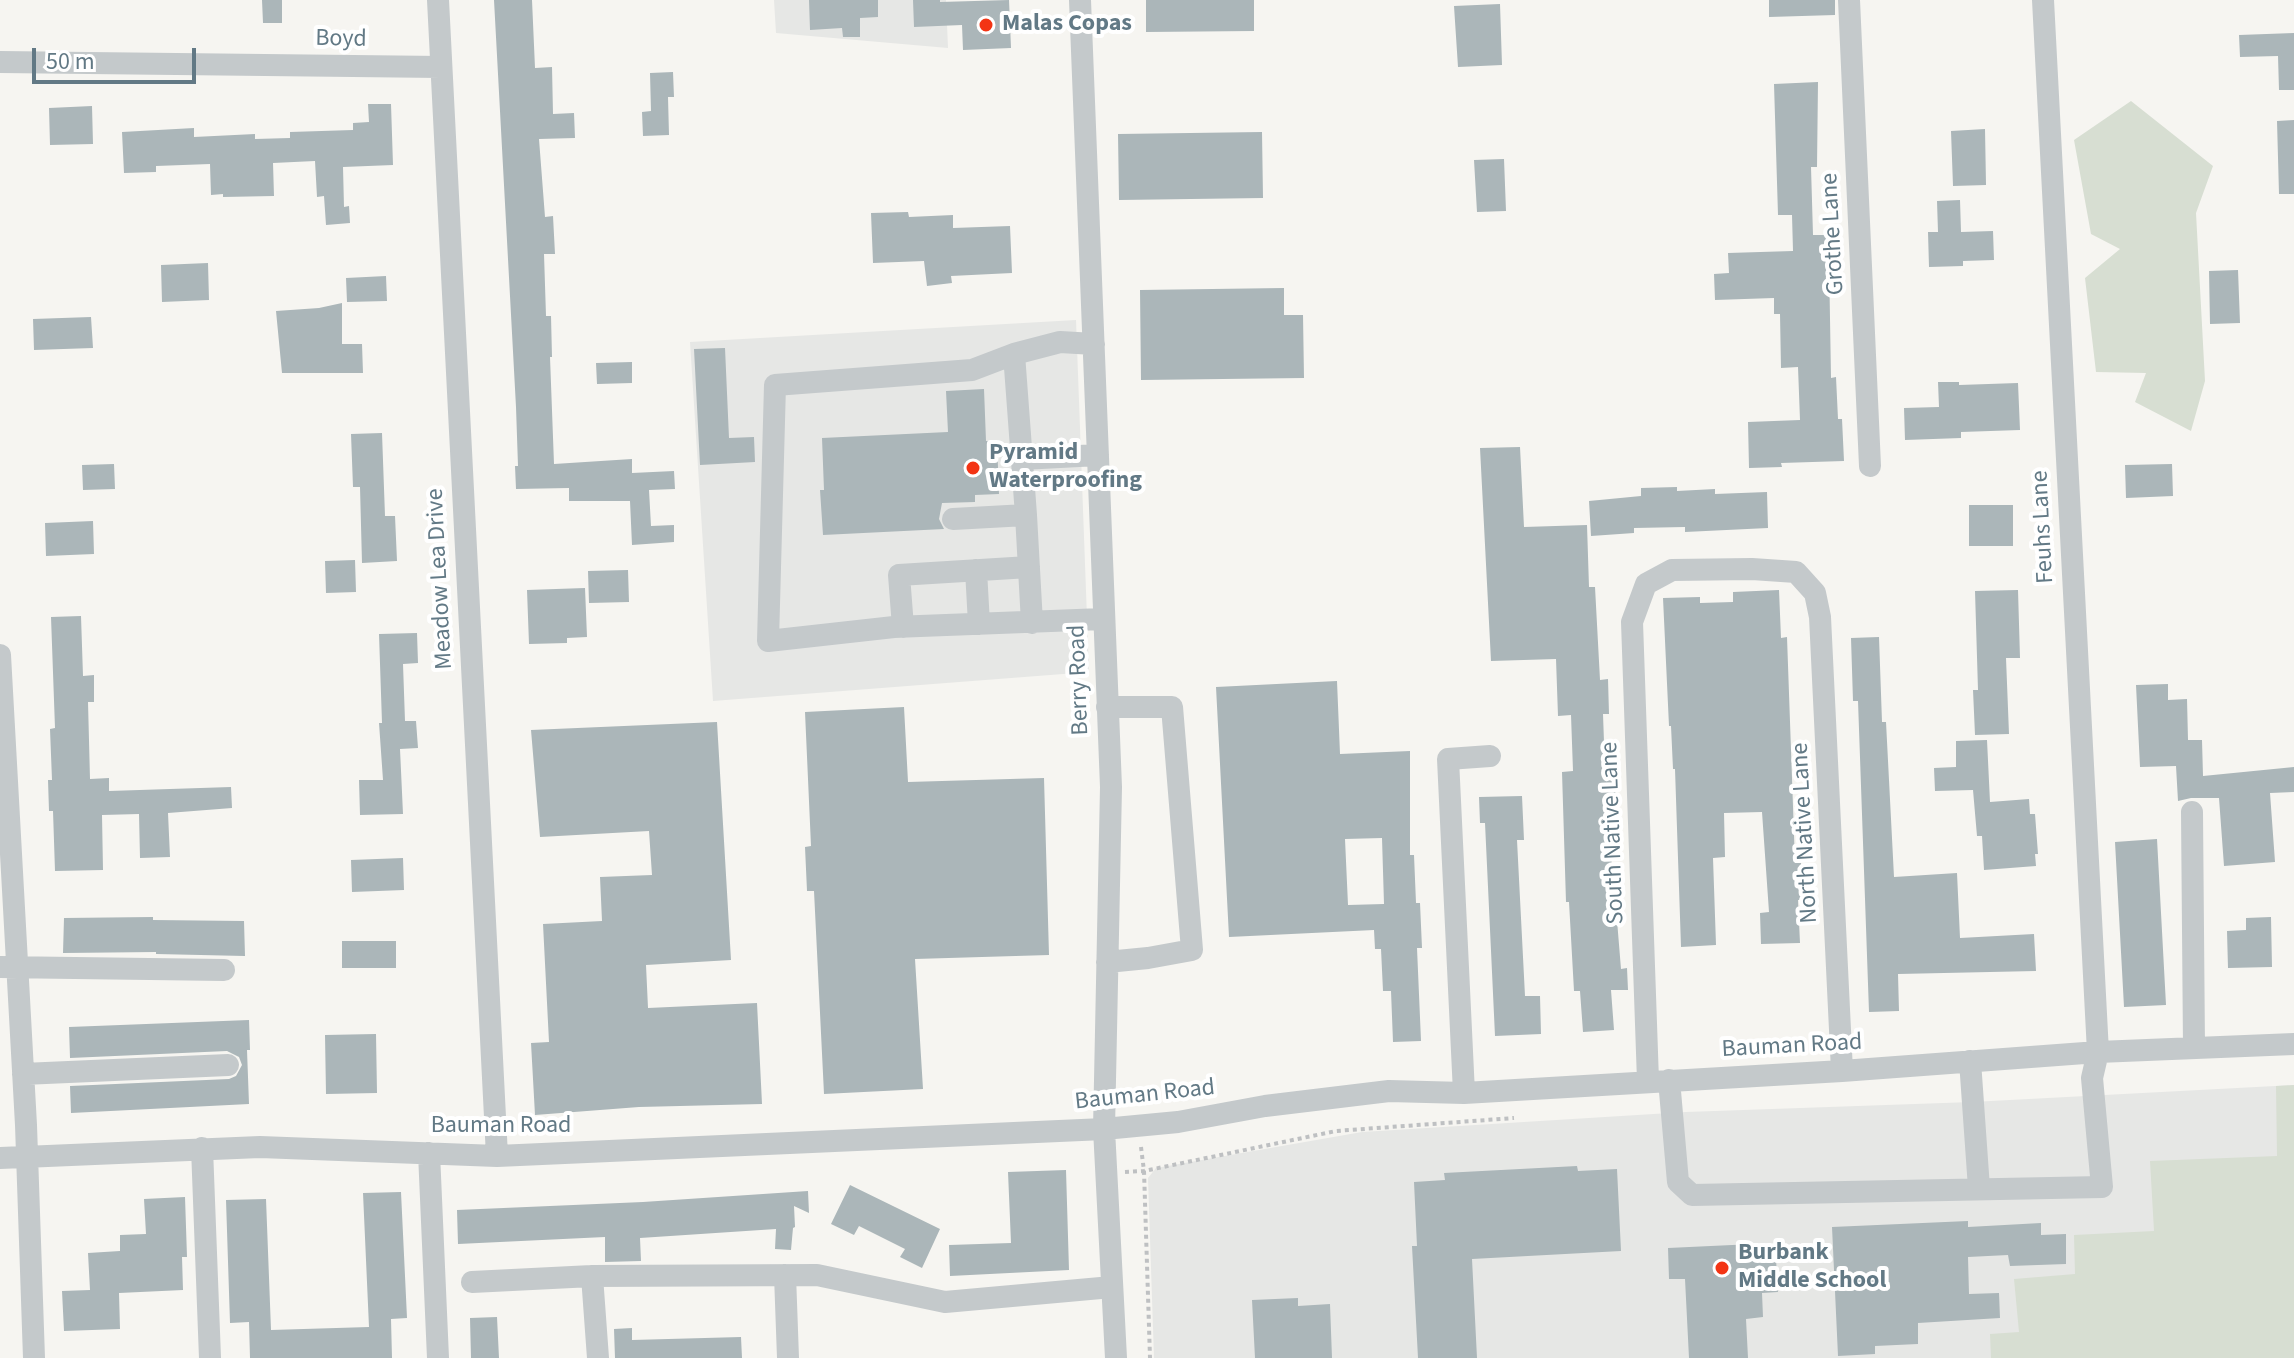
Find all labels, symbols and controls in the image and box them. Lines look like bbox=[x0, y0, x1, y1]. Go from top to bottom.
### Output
place label: Malas Copas bbox=[1002, 11, 1132, 39]
marker: Malas Copas bbox=[977, 16, 995, 34]
street label: Boyd bbox=[315, 25, 367, 55]
scale bar bbox=[36, 32, 200, 82]
text: 50 m bbox=[46, 44, 95, 79]
street label: Grothe Lane bbox=[1816, 172, 1852, 296]
place label: Pyramid Waterproofing bbox=[989, 440, 1142, 496]
marker: Pyramid Waterproofing bbox=[964, 459, 982, 477]
street label: Feuhs Lane bbox=[2027, 470, 2061, 584]
street label: Meadow Lea Drive bbox=[422, 488, 460, 670]
street label: Berry Road bbox=[1064, 624, 1096, 736]
street label: South Native Lane bbox=[1596, 741, 1632, 925]
street label: North Native Lane bbox=[1787, 742, 1825, 924]
street label: Bauman Road bbox=[1721, 1029, 1863, 1065]
street label: Bauman Road bbox=[1074, 1074, 1216, 1118]
street label: Bauman Road bbox=[431, 1113, 571, 1141]
place label: Burbank Middle School bbox=[1738, 1240, 1886, 1296]
marker: Burbank Middle School bbox=[1713, 1259, 1731, 1277]

